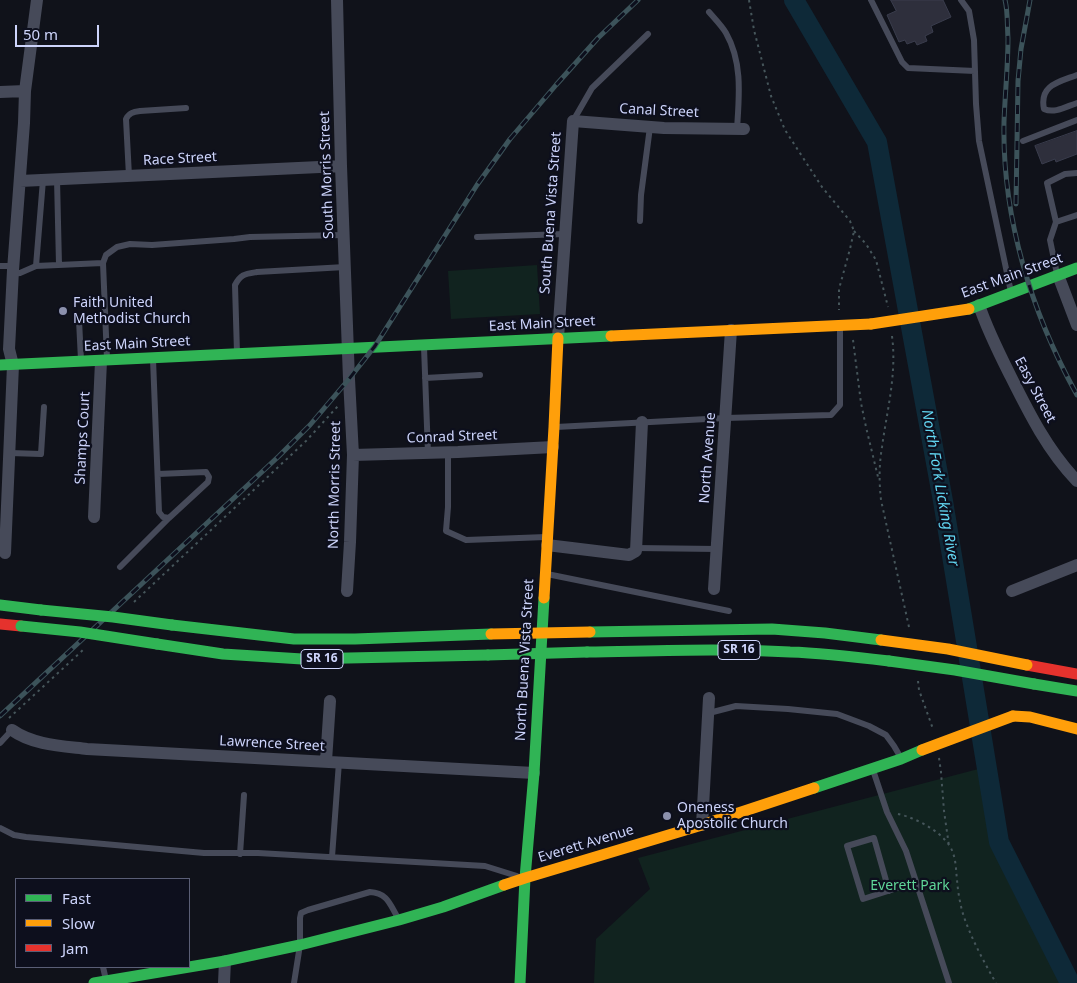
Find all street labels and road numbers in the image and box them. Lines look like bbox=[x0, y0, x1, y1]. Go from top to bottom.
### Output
street label: Canal Street bbox=[619, 101, 699, 121]
street label: South Morris Street bbox=[316, 111, 338, 239]
street label: South Buena Vista Street bbox=[537, 131, 565, 295]
street label: Race Street bbox=[143, 149, 217, 169]
street label: East Main Street bbox=[959, 250, 1065, 302]
street label: East Main Street bbox=[488, 313, 596, 335]
street label: East Main Street bbox=[83, 333, 191, 355]
street label: Easy Street bbox=[1011, 354, 1059, 426]
street label: Shamps Court bbox=[72, 391, 94, 485]
street label: North Avenue bbox=[696, 412, 720, 504]
street label: North Morris Street bbox=[325, 421, 345, 549]
street label: Conrad Street bbox=[406, 427, 498, 447]
street label: North Buena Vista Street bbox=[512, 578, 538, 742]
road number: SR 16 bbox=[718, 640, 760, 660]
road number: SR 16 bbox=[301, 650, 343, 669]
street label: Lawrence Street bbox=[219, 733, 325, 755]
street label: Everett Avenue bbox=[536, 821, 636, 867]

